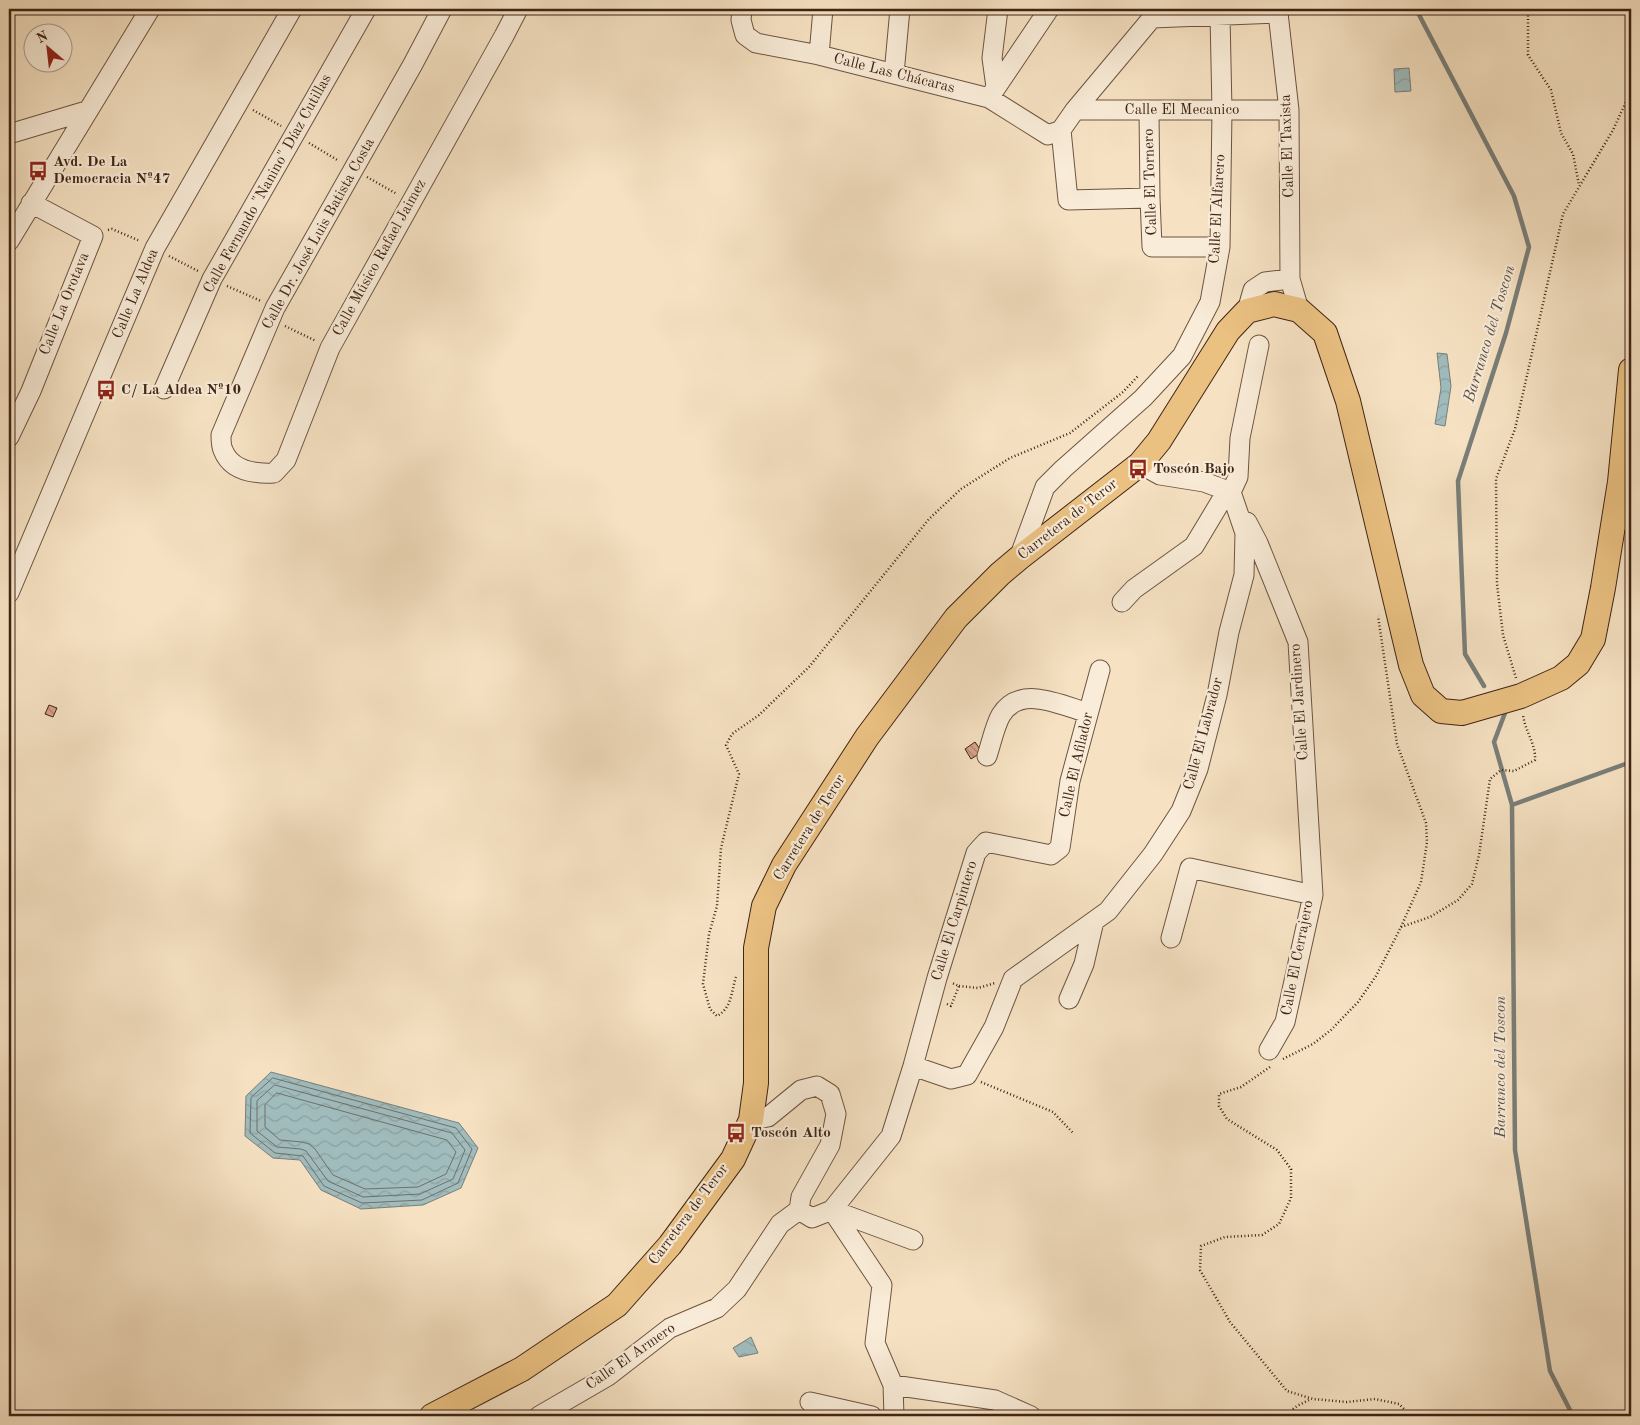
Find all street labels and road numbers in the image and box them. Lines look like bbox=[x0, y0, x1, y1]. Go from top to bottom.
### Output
street label: Calle Las Chácaras bbox=[832, 52, 956, 96]
street label: Calle Fernando "Nanino" Díaz Cutillas bbox=[201, 72, 335, 296]
street label: Calle El Taxista bbox=[1279, 93, 1297, 198]
street label: Calle El Mecanico bbox=[1125, 103, 1239, 118]
street label: Calle El Tornero bbox=[1142, 128, 1160, 236]
street label: Calle Dr. José Luis Batista Costa bbox=[260, 135, 378, 332]
street label: Calle El Alfarero bbox=[1208, 154, 1228, 264]
street label: Calle Músico Rafael Jaimez bbox=[331, 177, 429, 339]
street label: Calle La Aldea bbox=[110, 246, 162, 341]
street label: Calle La Orotava bbox=[38, 250, 93, 358]
street label: Carretera de Teror bbox=[1015, 477, 1121, 563]
street label: Calle El Jardinero bbox=[1288, 643, 1312, 761]
street label: Calle El Labrador bbox=[1182, 676, 1226, 792]
street label: Calle El Afilador bbox=[1058, 711, 1096, 819]
street label: Carretera de Teror bbox=[771, 772, 849, 884]
street label: Calle El Carpintero bbox=[930, 859, 980, 983]
street label: Calle El Cerrajero bbox=[1279, 899, 1317, 1017]
street label: Carretera de Teror bbox=[646, 1162, 732, 1268]
street label: Calle El Armero bbox=[584, 1321, 678, 1393]

